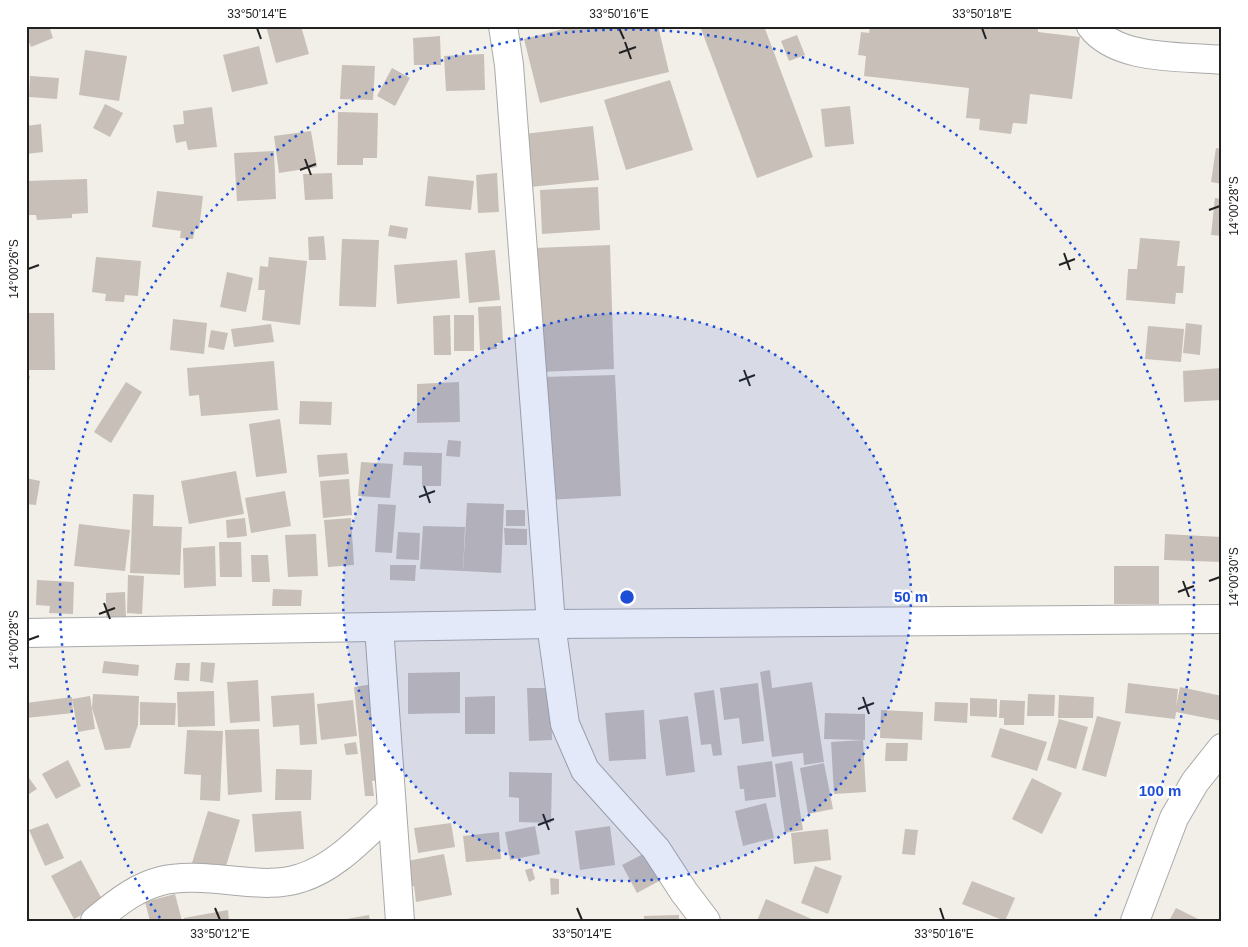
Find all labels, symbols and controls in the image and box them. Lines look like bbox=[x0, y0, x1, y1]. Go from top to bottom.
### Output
text: 33°50'14"E bbox=[227, 7, 287, 21]
text: 33°50'16"E bbox=[589, 7, 649, 21]
text: 33°50'18"E bbox=[952, 7, 1012, 21]
text: 14°00'28"S bbox=[1227, 176, 1241, 236]
text: 14°00'26"S bbox=[7, 239, 21, 299]
text: 14°00'30"S bbox=[1227, 547, 1241, 607]
centre of rings bbox=[618, 588, 636, 606]
text: 50 m bbox=[894, 588, 928, 605]
text: 14°00'28"S bbox=[7, 610, 21, 670]
text: 100 m bbox=[1139, 782, 1181, 799]
text: 33°50'12"E bbox=[190, 927, 250, 941]
text: 33°50'14"E bbox=[552, 927, 612, 941]
text: 33°50'16"E bbox=[914, 927, 974, 941]

